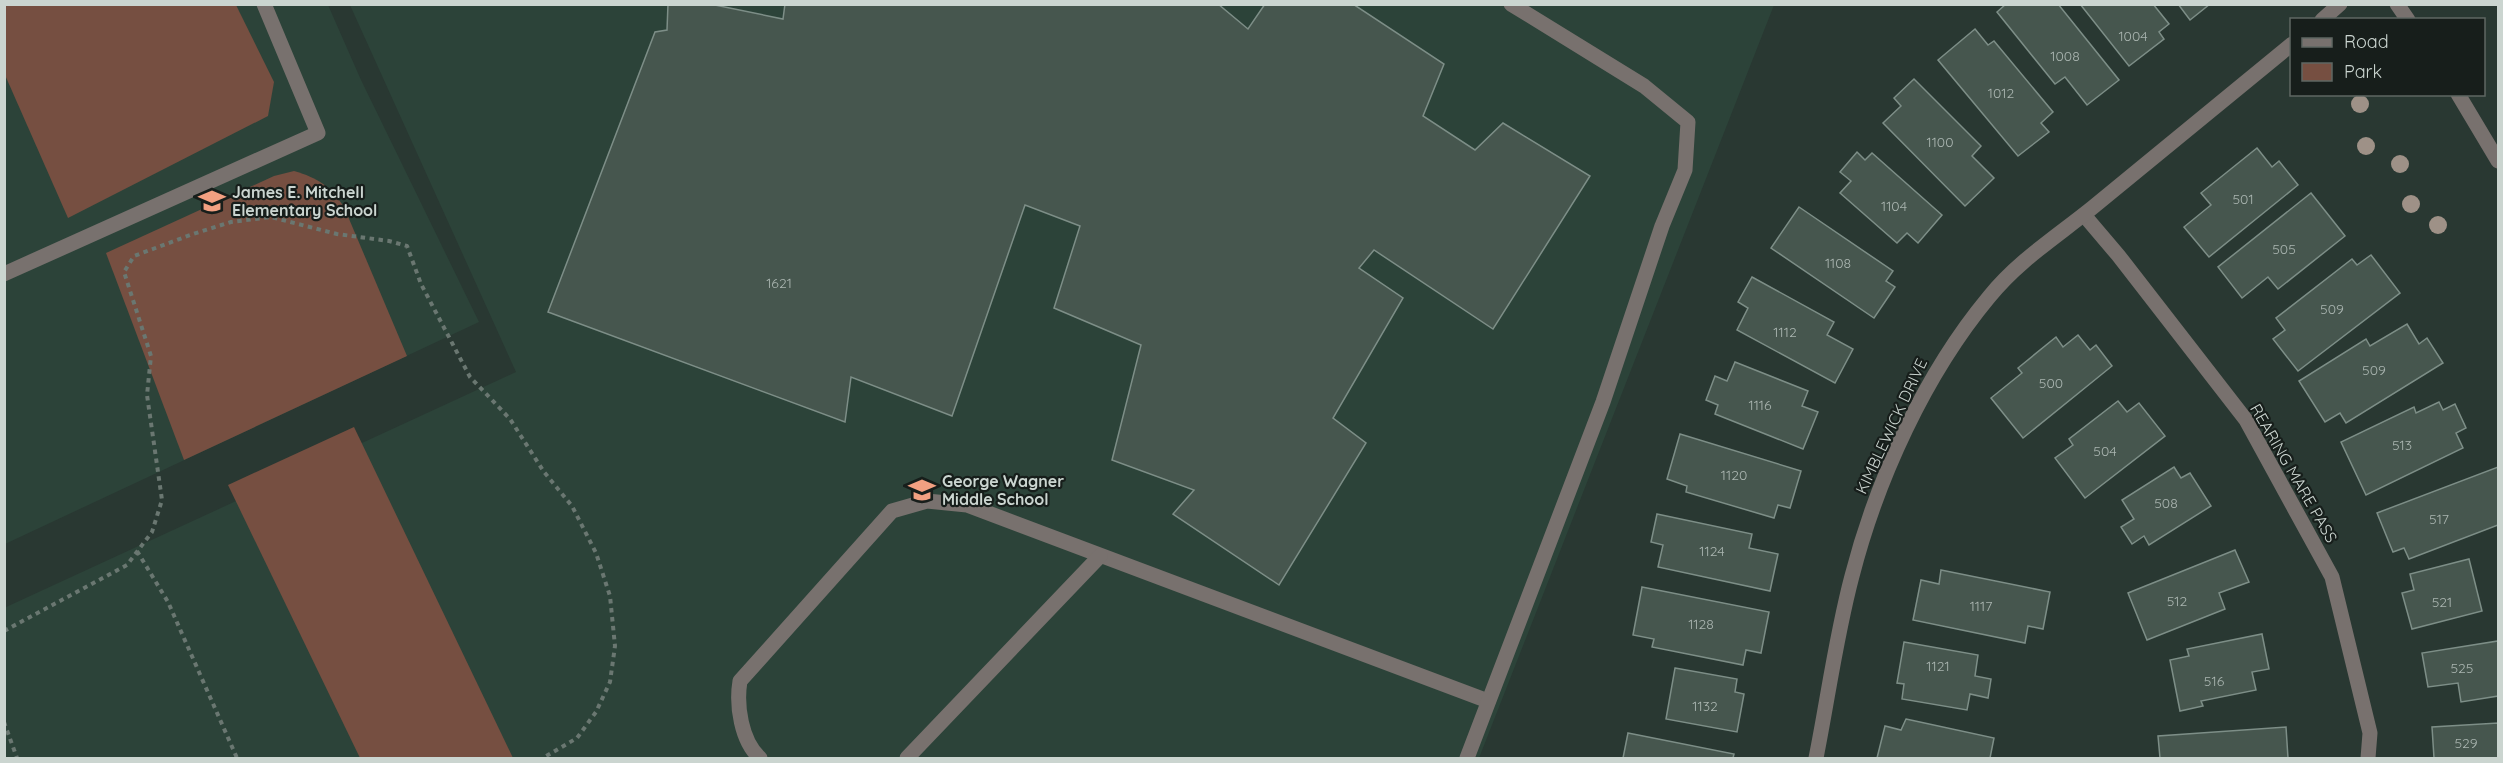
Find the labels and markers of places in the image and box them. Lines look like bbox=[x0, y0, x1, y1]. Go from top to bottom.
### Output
place label: James E. Mitchell Elementary School bbox=[232, 182, 377, 220]
school or university icon: James E. Mitchell Elementary School bbox=[197, 186, 227, 216]
place label: George Wagner Middle School bbox=[942, 471, 1064, 509]
school or university icon: George Wagner Middle School bbox=[907, 475, 937, 505]

